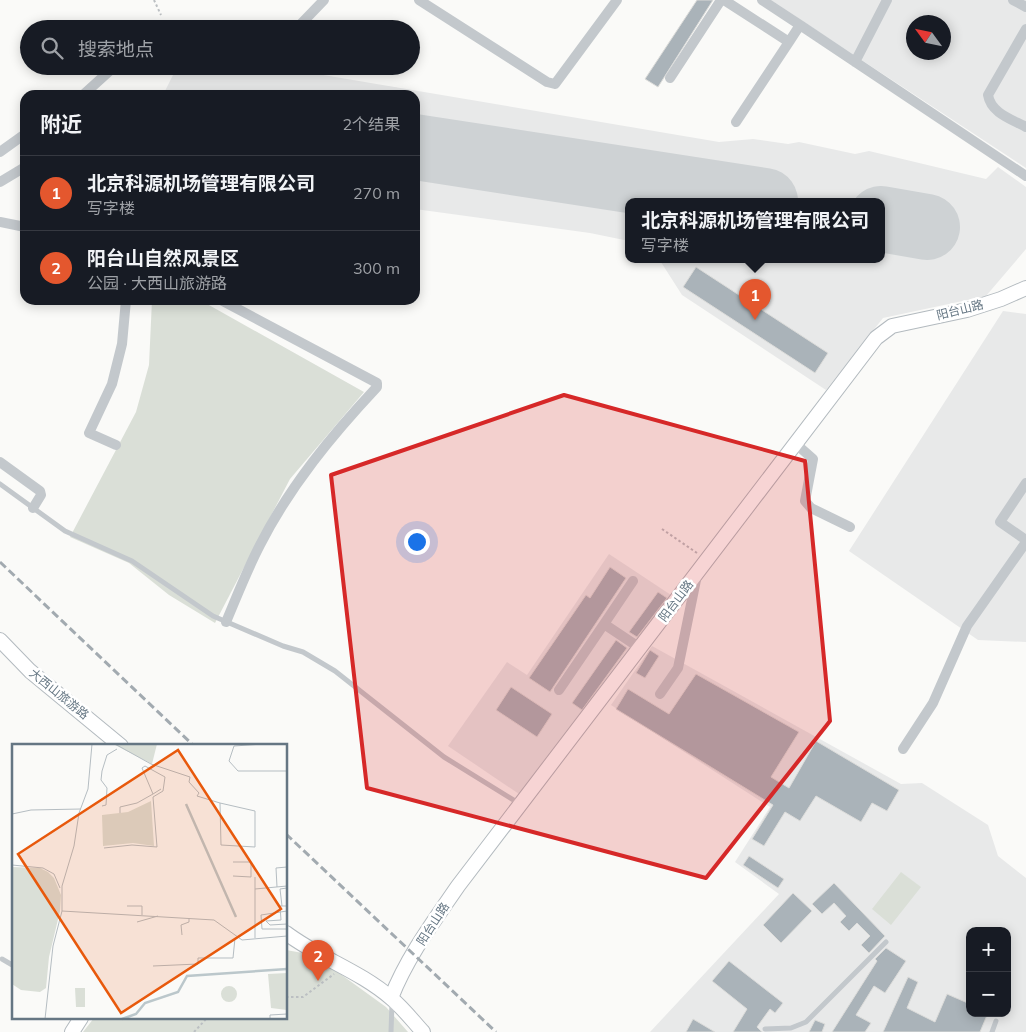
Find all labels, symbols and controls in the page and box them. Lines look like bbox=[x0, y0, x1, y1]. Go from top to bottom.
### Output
north arrow bbox=[906, 15, 951, 60]
search box bbox=[20, 20, 420, 75]
icon: search bbox=[38, 34, 66, 62]
text: 搜索地点 bbox=[78, 37, 154, 61]
text: 附近 bbox=[40, 111, 82, 137]
text: 2个结果 bbox=[342, 114, 400, 134]
text: 北京科源机场管理有限公司 bbox=[87, 171, 315, 195]
text: 1 bbox=[51, 183, 61, 203]
text: 270 m bbox=[353, 183, 400, 203]
text: 写字楼 bbox=[87, 198, 135, 218]
popup bbox=[625, 198, 885, 263]
text: 北京科源机场管理有限公司 bbox=[641, 208, 869, 232]
text: 写字楼 bbox=[641, 235, 689, 255]
text: 阳台山自然风景区 bbox=[87, 246, 239, 270]
text: 2 bbox=[51, 258, 61, 278]
text: 300 m bbox=[353, 258, 400, 278]
text: 公园 · 大西山旅游路 bbox=[87, 273, 227, 293]
pin: 1 bbox=[739, 279, 771, 320]
street label: 阳台山路 bbox=[935, 296, 985, 323]
your location bbox=[404, 529, 430, 555]
street label: 阳台山路 bbox=[655, 577, 696, 624]
street label: 大西山旅游路 bbox=[27, 665, 92, 722]
inset map bbox=[12, 744, 288, 1020]
street label: 阳台山路 bbox=[413, 900, 452, 948]
map controls bbox=[966, 927, 1011, 1017]
button: + bbox=[966, 927, 1011, 972]
pin: 2 bbox=[302, 940, 334, 981]
button: − bbox=[966, 972, 1011, 1017]

